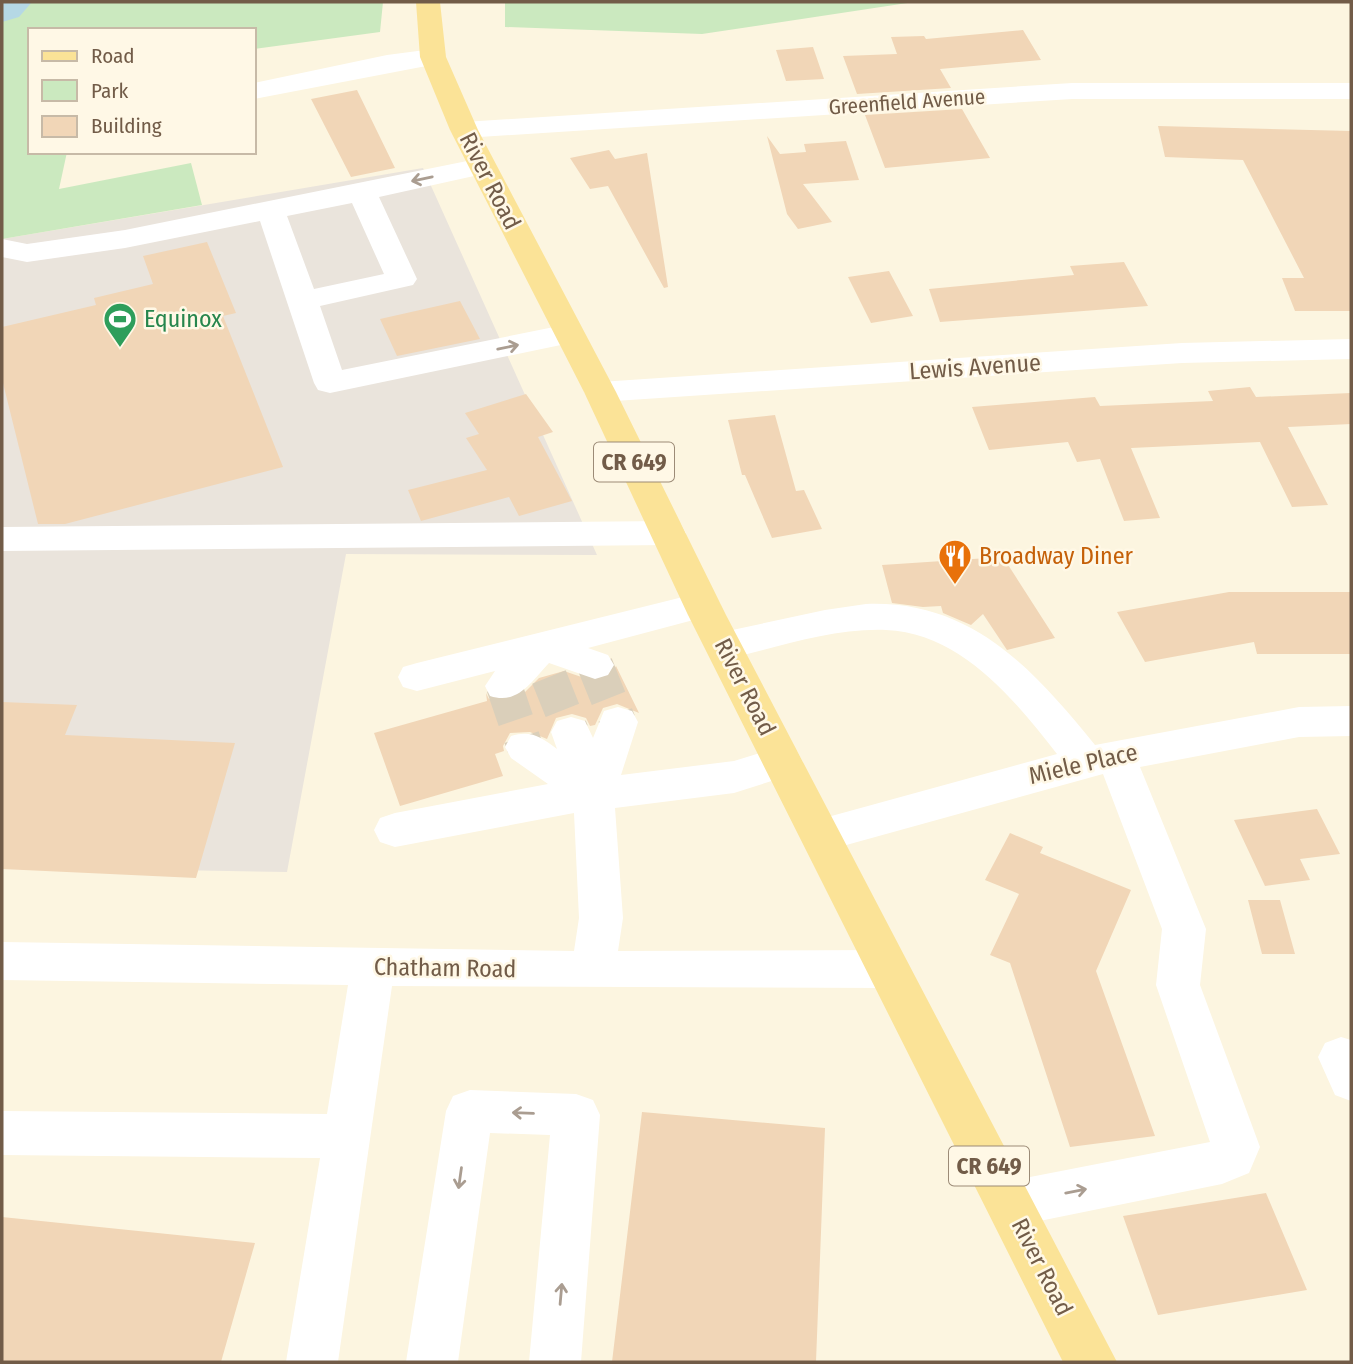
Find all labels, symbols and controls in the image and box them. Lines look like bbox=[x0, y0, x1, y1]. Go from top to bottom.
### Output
legend bbox=[28, 28, 256, 154]
text: Road bbox=[91, 43, 135, 69]
text: Park bbox=[91, 78, 129, 104]
street label: Greenfield Avenue bbox=[828, 84, 986, 120]
text: Building bbox=[91, 113, 162, 139]
street label: River Road bbox=[454, 128, 526, 234]
one-way arrow bbox=[411, 173, 434, 187]
sports icon: Equinox bbox=[101, 300, 139, 349]
place label: Equinox bbox=[144, 305, 222, 333]
one-way arrow bbox=[496, 340, 519, 354]
street label: Lewis Avenue bbox=[908, 348, 1042, 386]
road number: CR 649 bbox=[594, 442, 674, 482]
restaurant icon: Broadway Diner bbox=[936, 537, 974, 586]
place label: Broadway Diner bbox=[979, 542, 1134, 570]
street label: River Road bbox=[709, 634, 781, 740]
street label: Miele Place bbox=[1026, 738, 1140, 790]
street label: Chatham Road bbox=[374, 953, 516, 983]
one-way arrow bbox=[512, 1106, 535, 1119]
road number: CR 649 bbox=[949, 1147, 1029, 1186]
one-way arrow bbox=[453, 1166, 466, 1189]
one-way arrow bbox=[1064, 1184, 1087, 1197]
street label: River Road bbox=[1006, 1214, 1078, 1320]
one-way arrow bbox=[555, 1283, 568, 1306]

